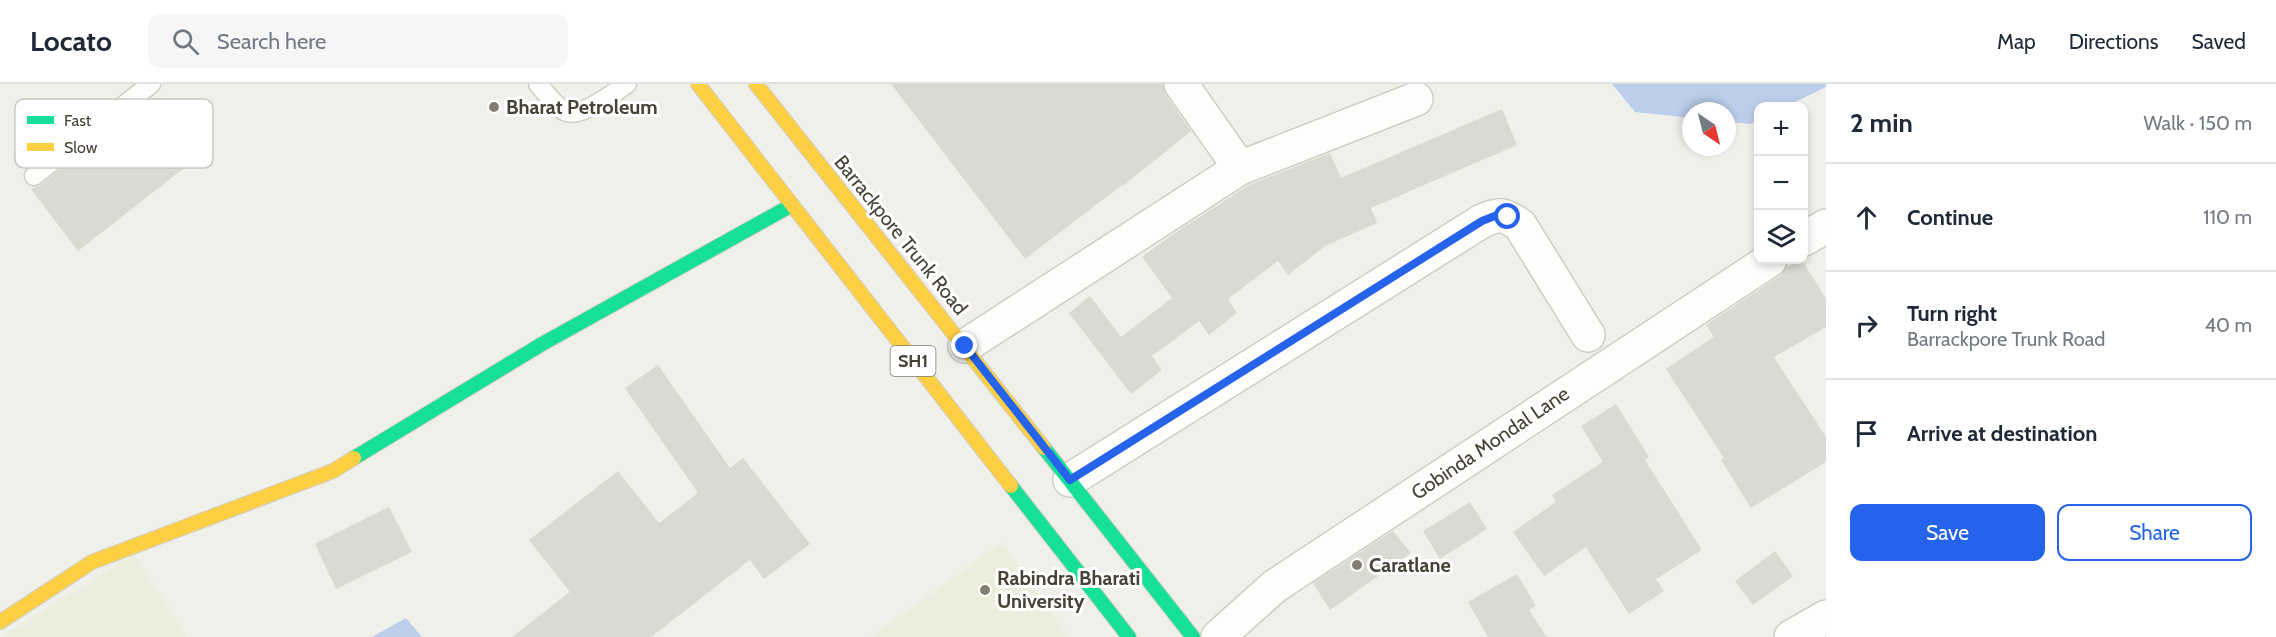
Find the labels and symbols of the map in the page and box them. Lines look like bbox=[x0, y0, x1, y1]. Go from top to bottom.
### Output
place label: Bharat Petroleum bbox=[506, 95, 658, 119]
legend bbox=[15, 99, 213, 168]
marker: Bharat Petroleum bbox=[487, 100, 501, 114]
north arrow bbox=[1682, 102, 1736, 156]
text: Fast bbox=[64, 111, 92, 130]
text: Slow bbox=[64, 138, 98, 157]
street label: Barrackpore Trunk Road bbox=[829, 150, 973, 320]
route start bbox=[1494, 203, 1520, 229]
route end bbox=[951, 332, 977, 358]
road number: SH1 bbox=[890, 346, 936, 376]
street label: Gobinda Mondal Lane bbox=[1407, 381, 1573, 505]
place label: Caratlane bbox=[1369, 553, 1451, 577]
marker: Caratlane bbox=[1350, 558, 1364, 572]
place label: Rabindra Bharati University bbox=[997, 566, 1140, 613]
marker: Rabindra Bharati University bbox=[978, 583, 992, 597]

